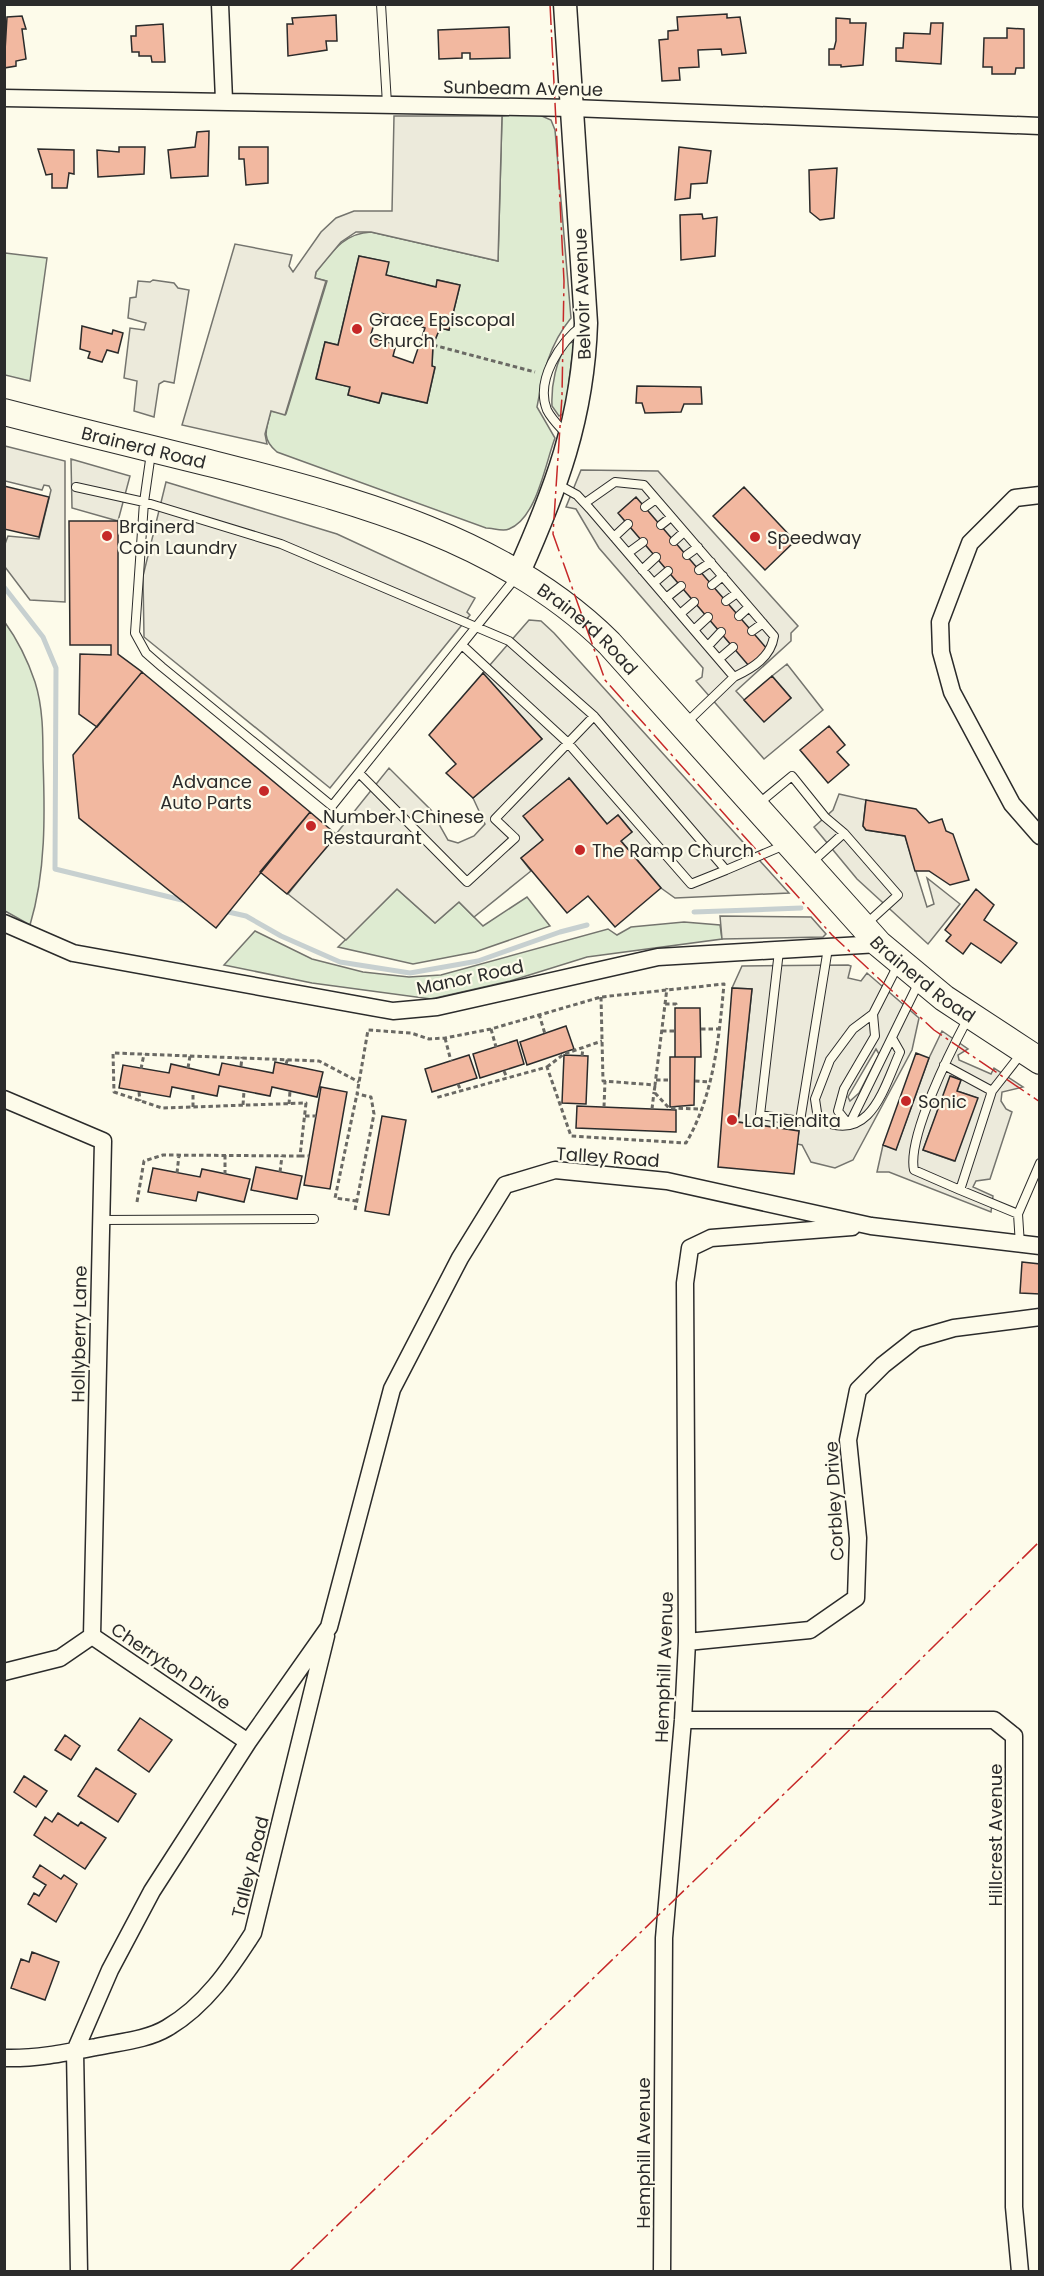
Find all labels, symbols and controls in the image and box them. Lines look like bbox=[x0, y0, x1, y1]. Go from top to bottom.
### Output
street label: Sunbeam Avenue bbox=[443, 74, 603, 102]
street label: Belvoir Avenue bbox=[567, 228, 597, 360]
place label: Grace Episcopal Church bbox=[369, 307, 515, 353]
marker: Grace Episcopal Church bbox=[350, 322, 364, 336]
street label: Brainerd Road bbox=[79, 420, 209, 474]
place label: Brainerd Coin Laundry bbox=[119, 514, 237, 560]
place label: Speedway bbox=[767, 525, 861, 550]
marker: Brainerd Coin Laundry bbox=[100, 529, 114, 543]
marker: Speedway bbox=[748, 530, 762, 544]
street label: Brainerd Road bbox=[533, 577, 644, 680]
place label: Advance Auto Parts bbox=[160, 769, 252, 815]
marker: Advance Auto Parts bbox=[257, 784, 271, 798]
place label: Number 1 Chinese Restaurant bbox=[323, 804, 484, 850]
marker: Number 1 Chinese Restaurant bbox=[304, 819, 318, 833]
place label: The Ramp Church bbox=[592, 838, 754, 863]
marker: The Ramp Church bbox=[573, 843, 587, 857]
street label: Brainerd Road bbox=[865, 930, 981, 1028]
street label: Manor Road bbox=[414, 953, 526, 1001]
place label: Sonic bbox=[918, 1089, 967, 1114]
marker: Sonic bbox=[899, 1094, 913, 1108]
place label: La Tiendita bbox=[744, 1108, 841, 1133]
marker: La Tiendita bbox=[725, 1113, 739, 1127]
street label: Talley Road bbox=[555, 1141, 661, 1173]
street label: Hollyberry Lane bbox=[65, 1265, 93, 1403]
street label: Corbley Drive bbox=[818, 1440, 850, 1562]
street label: Hemphill Avenue bbox=[649, 1591, 679, 1743]
street label: Cherryton Drive bbox=[106, 1617, 236, 1715]
street label: Hillcrest Avenue bbox=[983, 1764, 1008, 1906]
street label: Talley Road bbox=[225, 1814, 275, 1920]
street label: Hemphill Avenue bbox=[631, 2077, 656, 2229]

